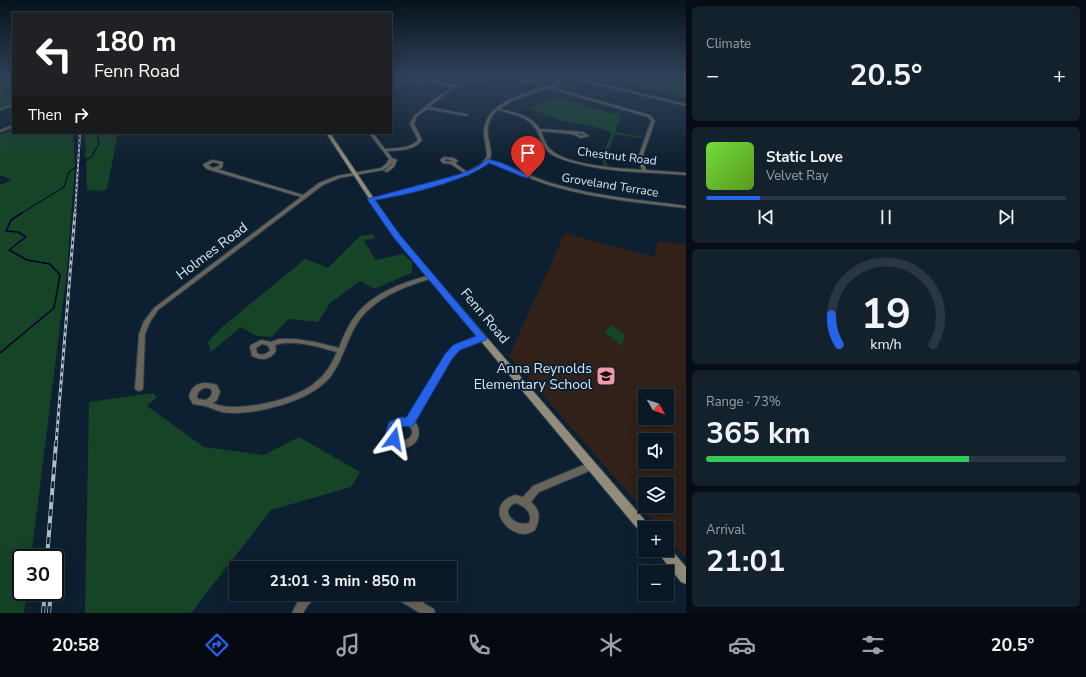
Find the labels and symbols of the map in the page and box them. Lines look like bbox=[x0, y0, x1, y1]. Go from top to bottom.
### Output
pin bbox=[511, 136, 545, 177]
street label: Chestnut Road bbox=[576, 143, 658, 169]
street label: Groveland Terrace bbox=[560, 169, 660, 201]
street label: Holmes Road bbox=[172, 218, 252, 284]
street label: Fenn Road bbox=[456, 284, 514, 348]
place label: Anna Reynolds Elementary School bbox=[474, 359, 593, 394]
school or university icon: Anna Reynolds Elementary School bbox=[595, 365, 617, 387]
north arrow bbox=[638, 389, 674, 425]
position arrow bbox=[373, 418, 415, 460]
speed limit sign: 30 bbox=[12, 549, 64, 601]

